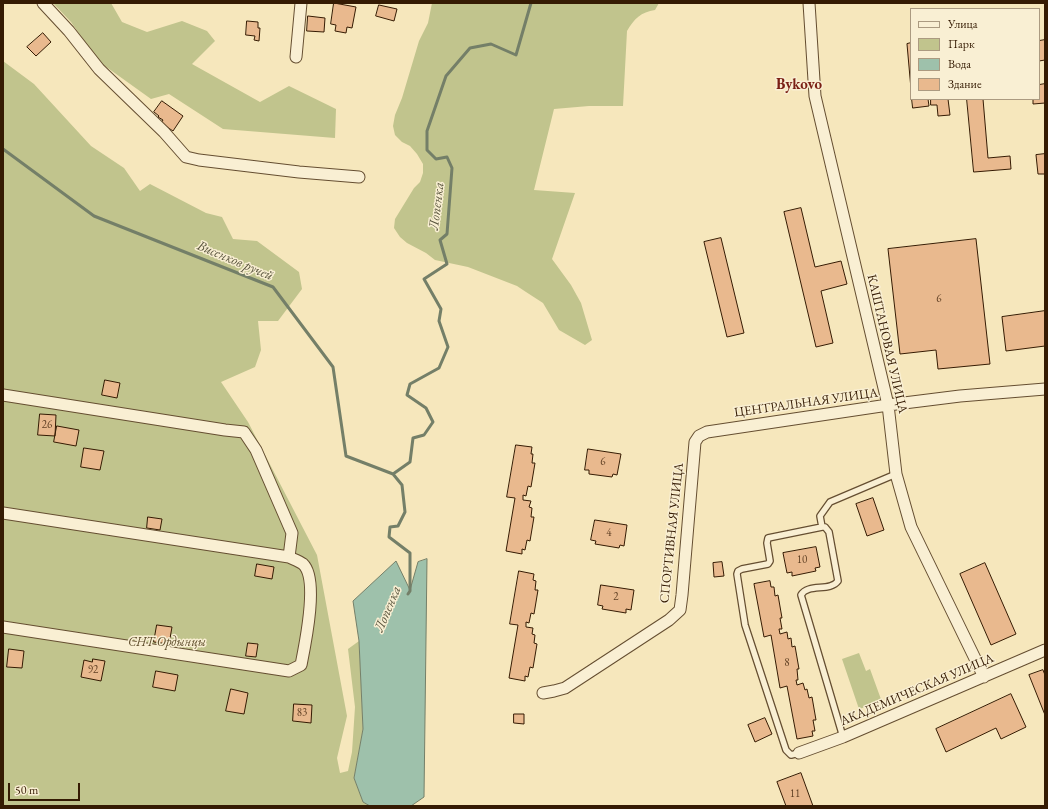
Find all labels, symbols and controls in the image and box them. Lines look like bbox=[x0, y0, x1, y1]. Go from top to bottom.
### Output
legend bbox=[910, 8, 1040, 100]
text: Улица bbox=[948, 16, 978, 32]
text: Парк bbox=[948, 36, 975, 52]
text: Вода bbox=[948, 56, 971, 72]
district label: Bykovo bbox=[776, 76, 822, 94]
text: Здание bbox=[948, 76, 982, 92]
water label: Лопенка bbox=[426, 181, 448, 231]
water label: Висенков ручей bbox=[194, 237, 276, 285]
street label: КАШТАНОВАЯ УЛИЦА bbox=[863, 273, 911, 415]
house number: 6 bbox=[936, 292, 942, 306]
street label: ЦЕНТРАЛЬНАЯ УЛИЦА bbox=[733, 385, 879, 421]
house number: 26 bbox=[42, 418, 52, 432]
house number: 6 bbox=[600, 455, 606, 469]
street label: СПОРТИВНАЯ УЛИЦА bbox=[657, 462, 687, 604]
house number: 4 bbox=[606, 526, 612, 540]
house number: 10 bbox=[797, 553, 807, 567]
water label: Лопенка bbox=[371, 584, 405, 634]
house number: 2 bbox=[613, 590, 619, 604]
park label: СНТ Ордынцы bbox=[128, 634, 206, 650]
street label: АКАДЕМИЧЕСКАЯ УЛИЦА bbox=[838, 650, 996, 730]
house number: 8 bbox=[784, 656, 790, 670]
house number: 92 bbox=[88, 663, 98, 677]
house number: 83 bbox=[297, 706, 307, 720]
scale bar bbox=[10, 775, 82, 801]
text: 50 m bbox=[15, 782, 38, 798]
house number: 11 bbox=[790, 787, 800, 801]

